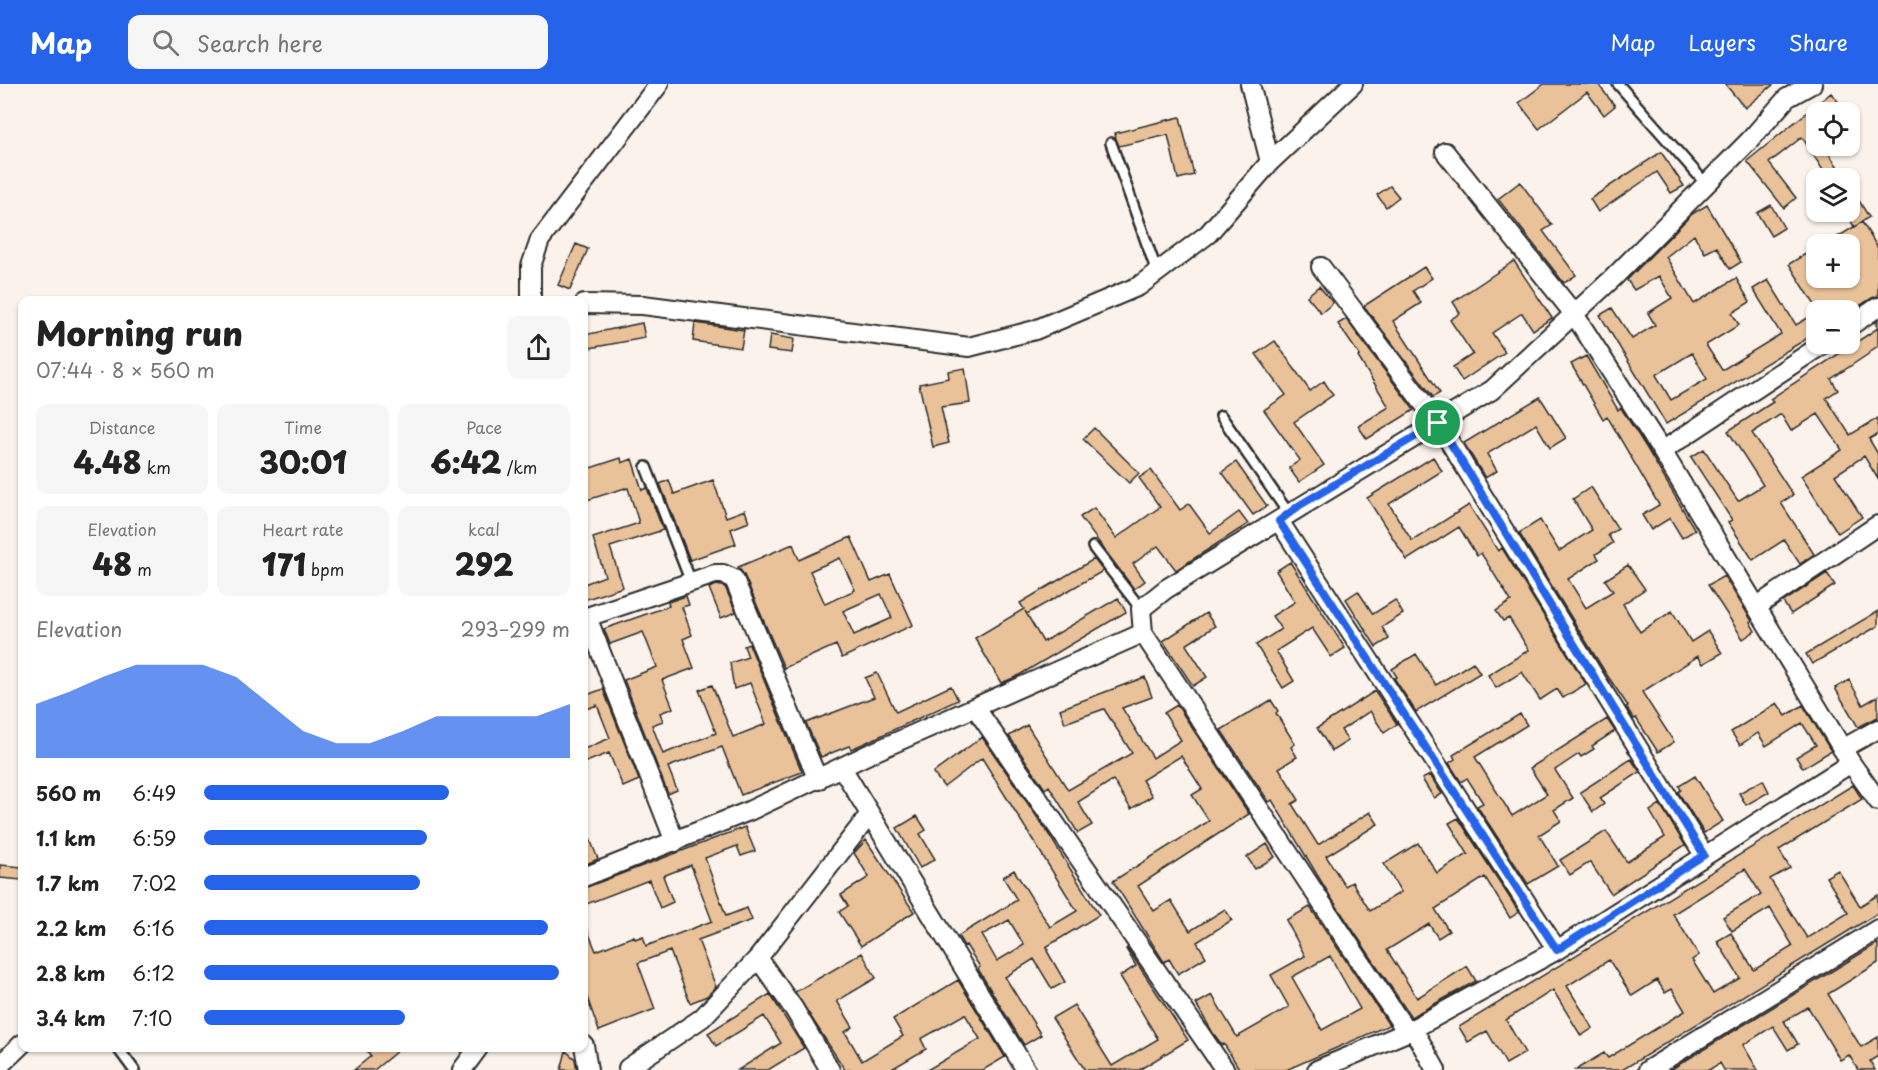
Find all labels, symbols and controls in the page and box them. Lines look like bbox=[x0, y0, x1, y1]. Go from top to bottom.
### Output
search box bbox=[128, 15, 548, 69]
text: Map bbox=[30, 21, 92, 64]
icon: search bbox=[149, 26, 182, 59]
text: Search here bbox=[197, 26, 323, 59]
text: Map bbox=[1611, 26, 1655, 58]
text: Layers bbox=[1688, 26, 1756, 58]
text: Share bbox=[1789, 26, 1848, 58]
map controls bbox=[1806, 102, 1860, 354]
button: locate bbox=[1806, 102, 1860, 156]
button: layers bbox=[1806, 168, 1860, 222]
button: + bbox=[1806, 234, 1860, 288]
button: − bbox=[1806, 300, 1860, 354]
text: Morning run bbox=[36, 307, 243, 357]
button: share bbox=[507, 316, 570, 379]
text: 07:44 · 8 × 560 m bbox=[36, 355, 215, 385]
pin bbox=[1412, 397, 1463, 448]
icon: arrive bbox=[1421, 406, 1454, 439]
text: Distance bbox=[88, 415, 156, 439]
text: Time bbox=[284, 415, 322, 439]
text: Pace bbox=[466, 415, 502, 439]
text: 4.48 bbox=[73, 439, 142, 484]
text: 30:01 bbox=[259, 439, 347, 484]
text: 6:42 bbox=[431, 439, 502, 484]
text: km bbox=[142, 455, 171, 479]
text: /km bbox=[502, 455, 537, 479]
text: Elevation bbox=[87, 517, 157, 541]
text: Heart rate bbox=[263, 517, 343, 541]
text: kcal bbox=[468, 517, 500, 541]
text: 48 bbox=[92, 541, 132, 586]
text: 171 bbox=[262, 541, 306, 586]
text: 292 bbox=[454, 541, 514, 586]
text: m bbox=[132, 557, 152, 581]
text: bpm bbox=[306, 557, 344, 581]
text: Elevation bbox=[36, 614, 122, 644]
text: 293–299 m bbox=[461, 614, 570, 644]
text: 560 m bbox=[36, 778, 101, 808]
text: 6:49 bbox=[132, 778, 176, 808]
text: 1.1 km bbox=[36, 823, 96, 853]
text: 6:59 bbox=[132, 823, 177, 853]
text: 1.7 km bbox=[36, 868, 99, 898]
text: 7:02 bbox=[132, 868, 177, 898]
text: 2.2 km bbox=[36, 913, 106, 943]
text: 6:16 bbox=[132, 913, 175, 943]
text: 2.8 km bbox=[36, 958, 105, 988]
text: 6:12 bbox=[132, 958, 175, 988]
text: 3.4 km bbox=[36, 1003, 106, 1033]
text: 7:10 bbox=[132, 1003, 172, 1033]

